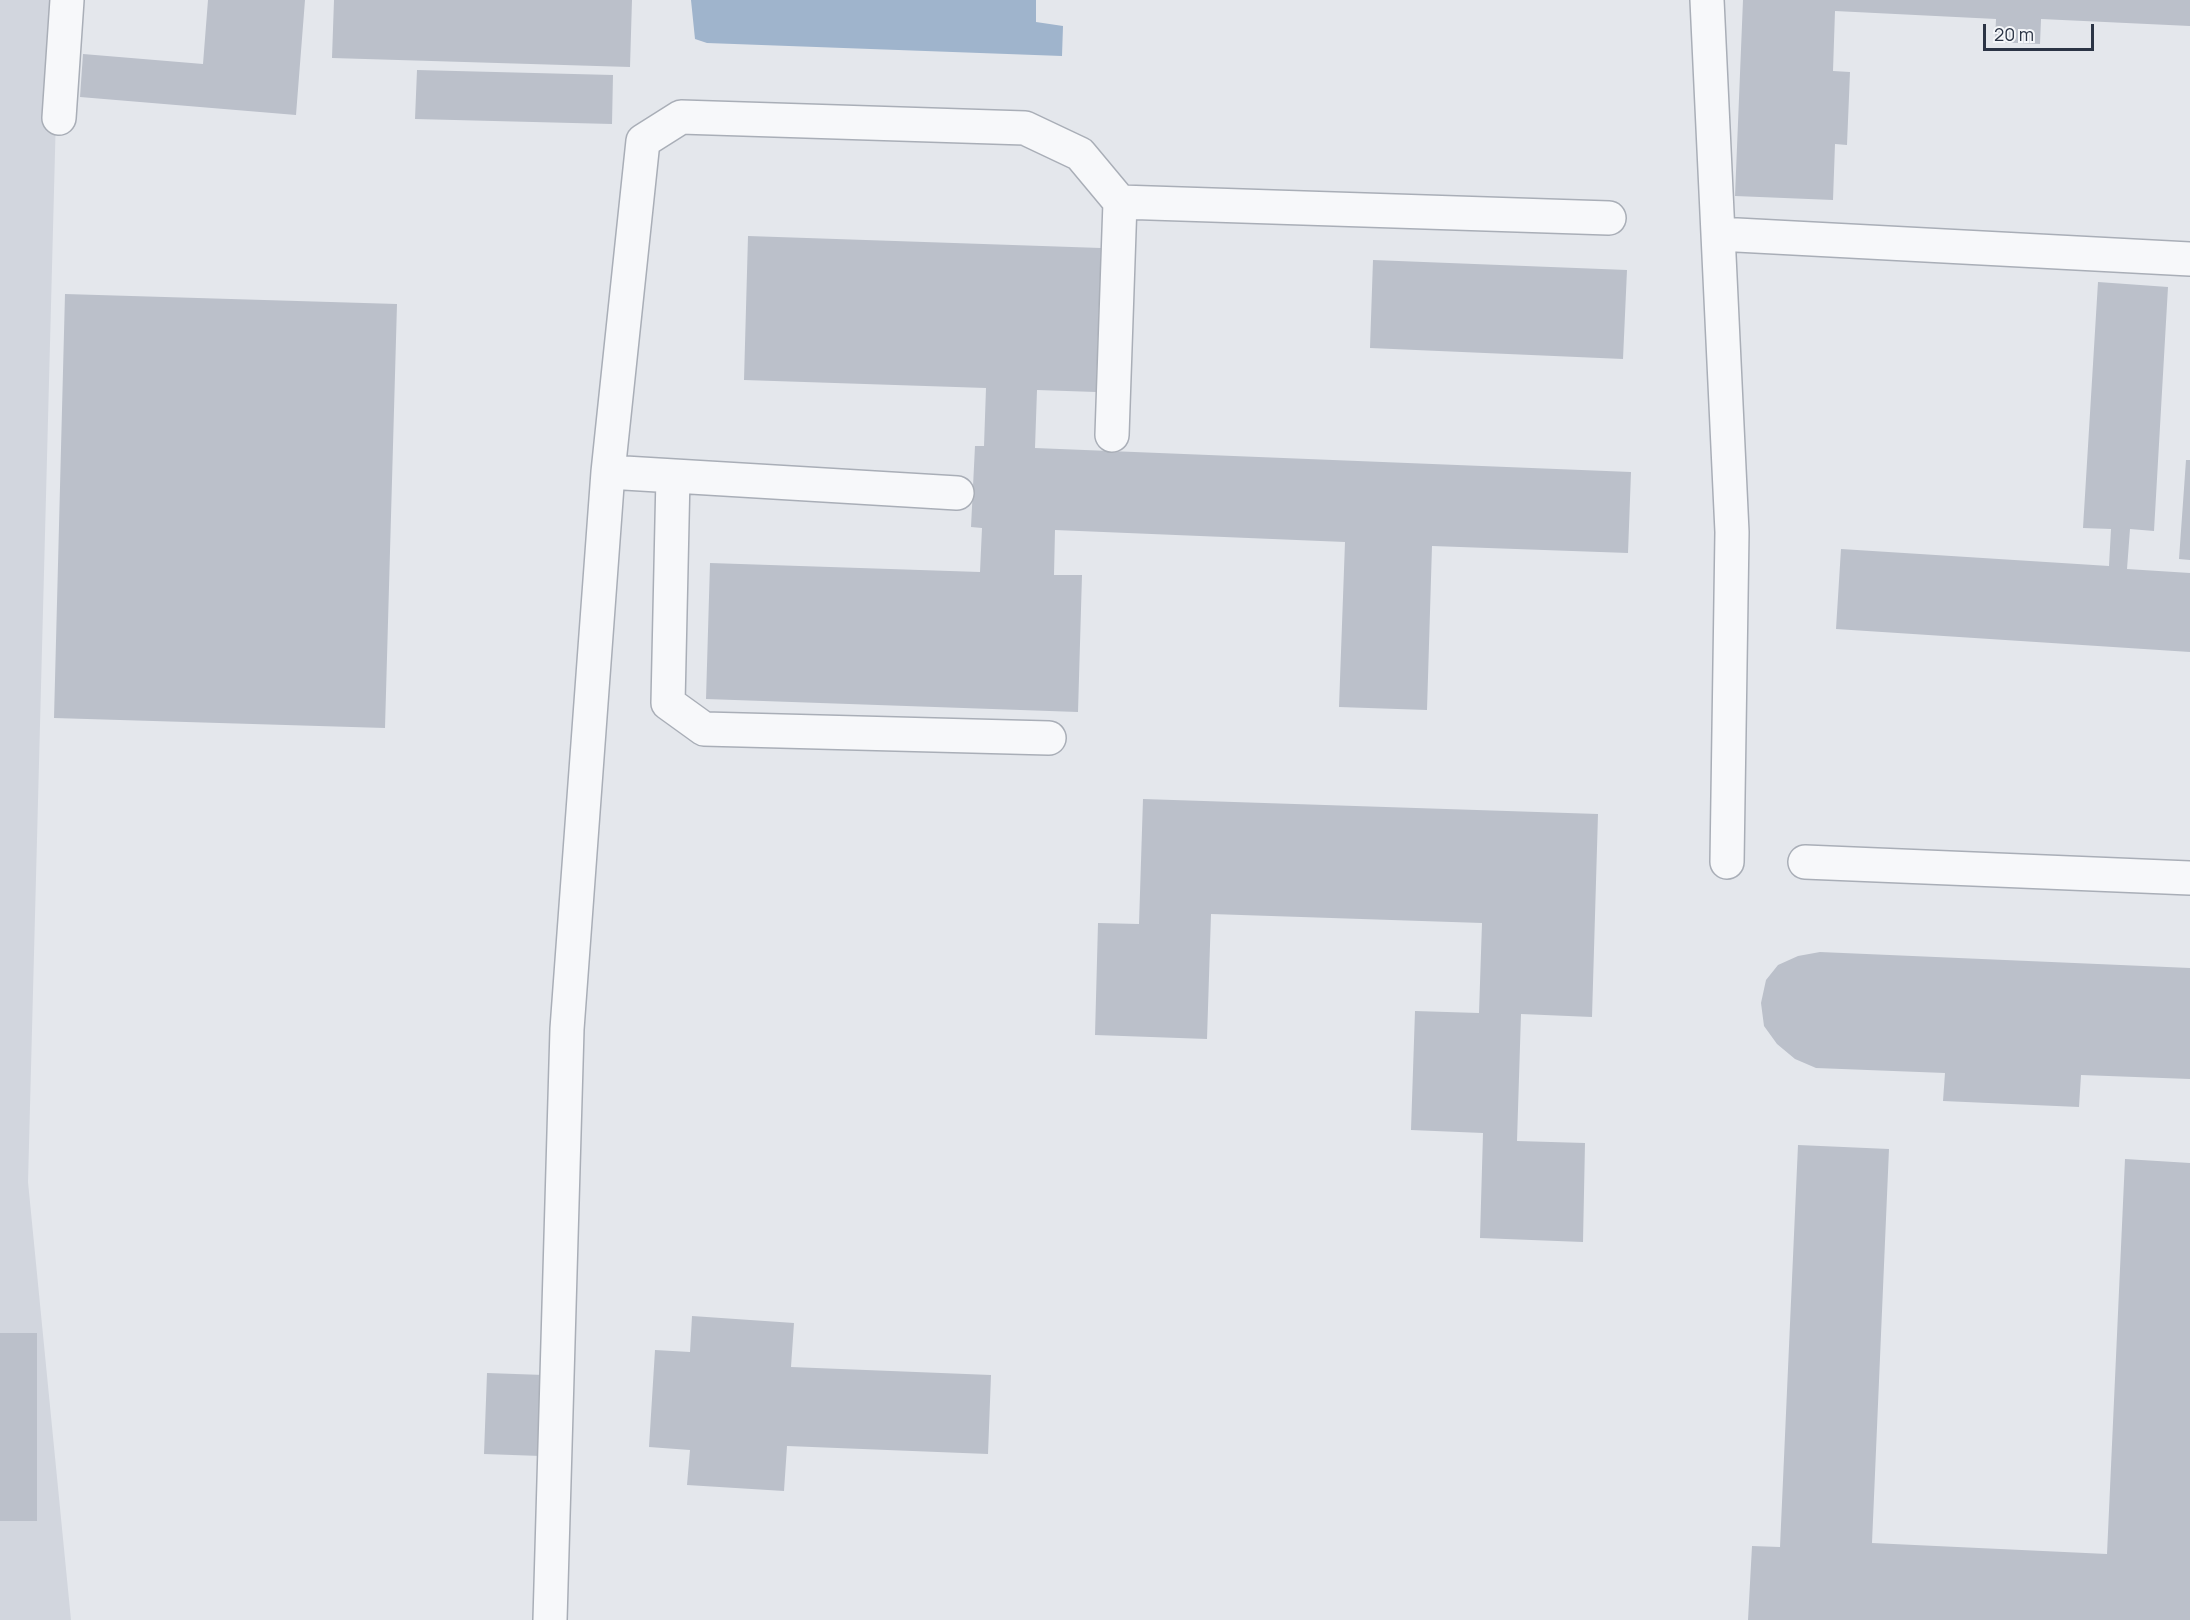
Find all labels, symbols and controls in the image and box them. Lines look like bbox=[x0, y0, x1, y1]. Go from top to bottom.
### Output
scale bar bbox=[1986, 12, 2097, 50]
text: 20 m bbox=[1994, 22, 2034, 46]

